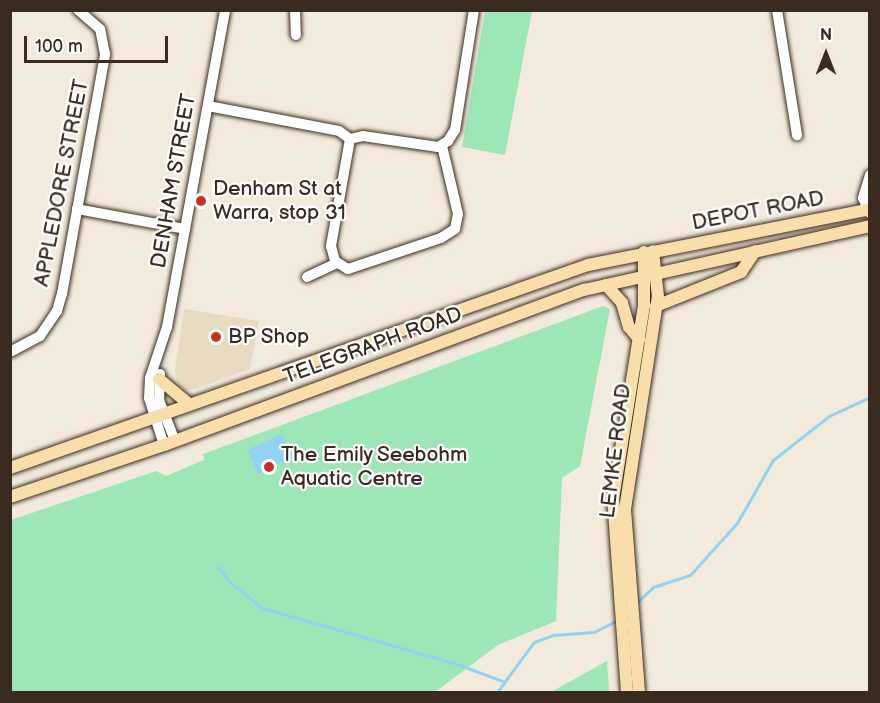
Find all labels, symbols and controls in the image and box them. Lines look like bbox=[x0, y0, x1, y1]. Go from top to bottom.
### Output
scale bar bbox=[27, 24, 171, 62]
north arrow bbox=[796, 24, 856, 84]
text: N bbox=[820, 26, 832, 45]
text: 100 m bbox=[35, 36, 83, 57]
street label: APPLEDORE STREET bbox=[30, 77, 94, 289]
street label: DENHAM STREET bbox=[146, 92, 202, 270]
place label: Denham St at Warra, stop 31 bbox=[213, 176, 346, 226]
street label: DEPOT ROAD bbox=[690, 186, 826, 236]
marker: Denham St at Warra, stop 31 bbox=[194, 194, 208, 208]
street label: TELEGRAPH ROAD bbox=[280, 302, 466, 390]
place label: BP Shop bbox=[228, 324, 310, 350]
marker: BP Shop bbox=[209, 330, 223, 344]
street label: LEMKE ROAD bbox=[595, 382, 637, 520]
place label: The Emily Seebohm Aquatic Centre bbox=[281, 442, 469, 492]
marker: The Emily Seebohm Aquatic Centre bbox=[262, 460, 276, 474]

